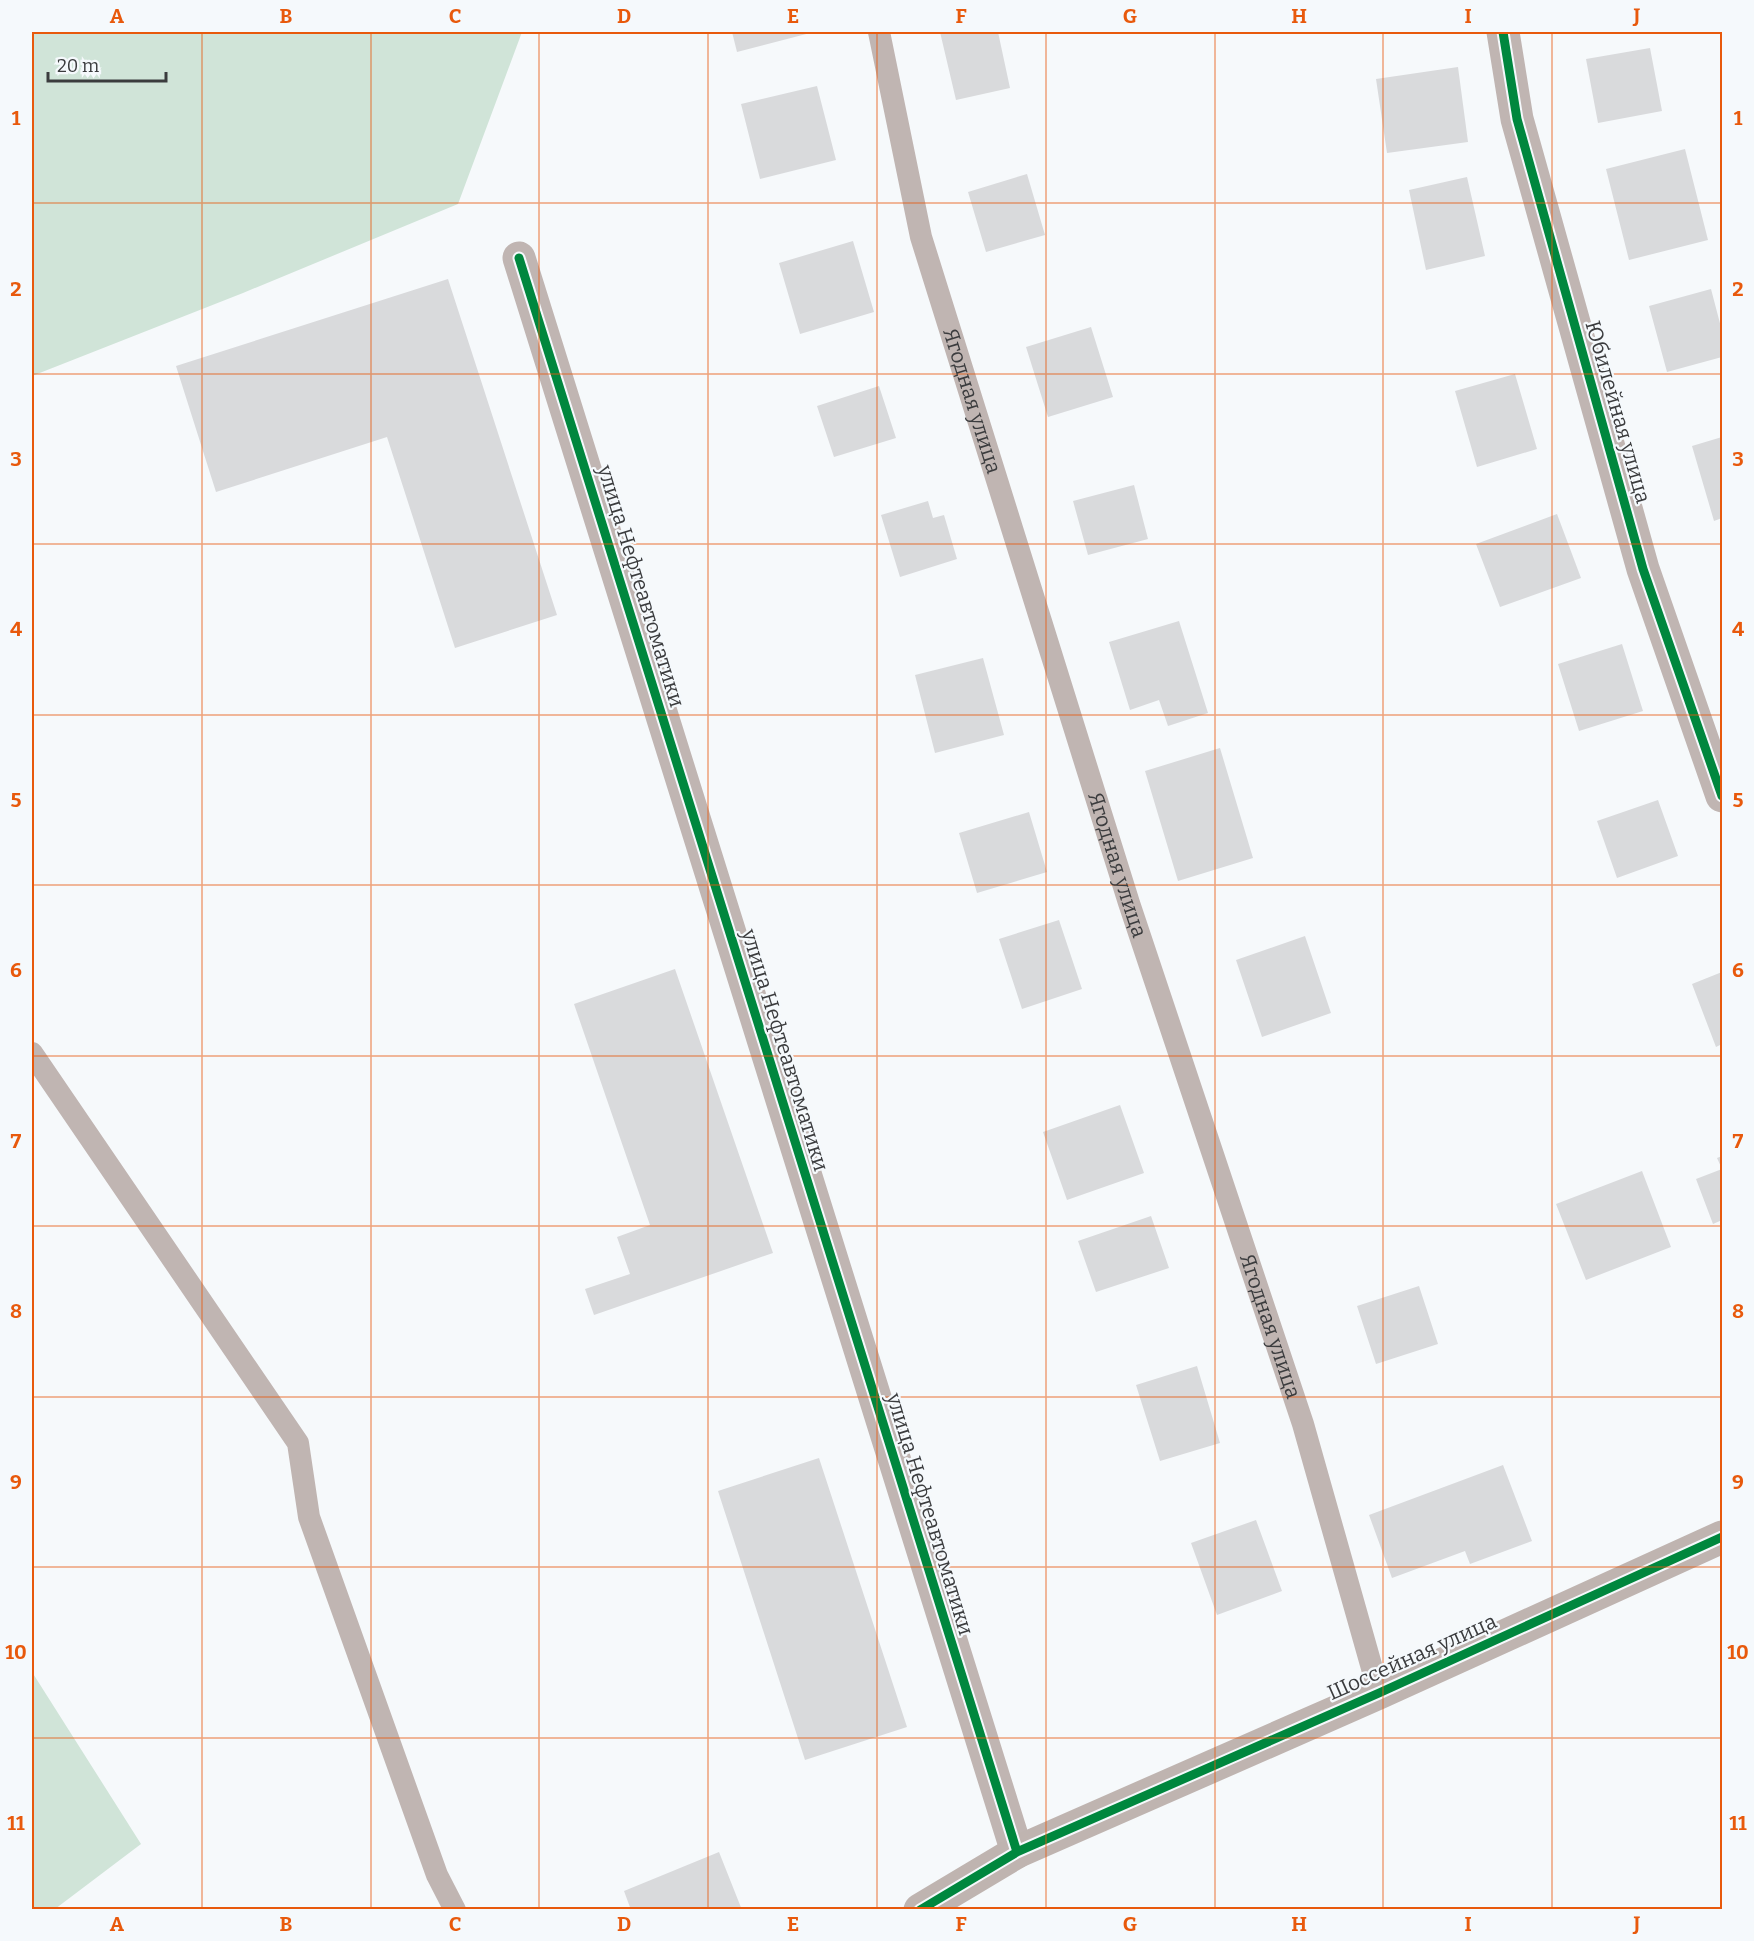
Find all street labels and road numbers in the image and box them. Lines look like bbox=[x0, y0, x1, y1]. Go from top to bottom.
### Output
street label: Юбилейная улица bbox=[1580, 318, 1657, 507]
street label: Ягодная улица bbox=[937, 325, 1007, 477]
street label: улица Нефтеавтоматики bbox=[591, 461, 690, 710]
street label: Ягодная улица bbox=[1082, 789, 1153, 941]
street label: улица Нефтеавтоматики bbox=[735, 925, 834, 1174]
street label: Ягодная улица bbox=[1234, 1250, 1307, 1402]
street label: улица Нефтеавтоматики bbox=[880, 1389, 979, 1638]
street label: Шоссейная улица bbox=[1323, 1608, 1501, 1706]

